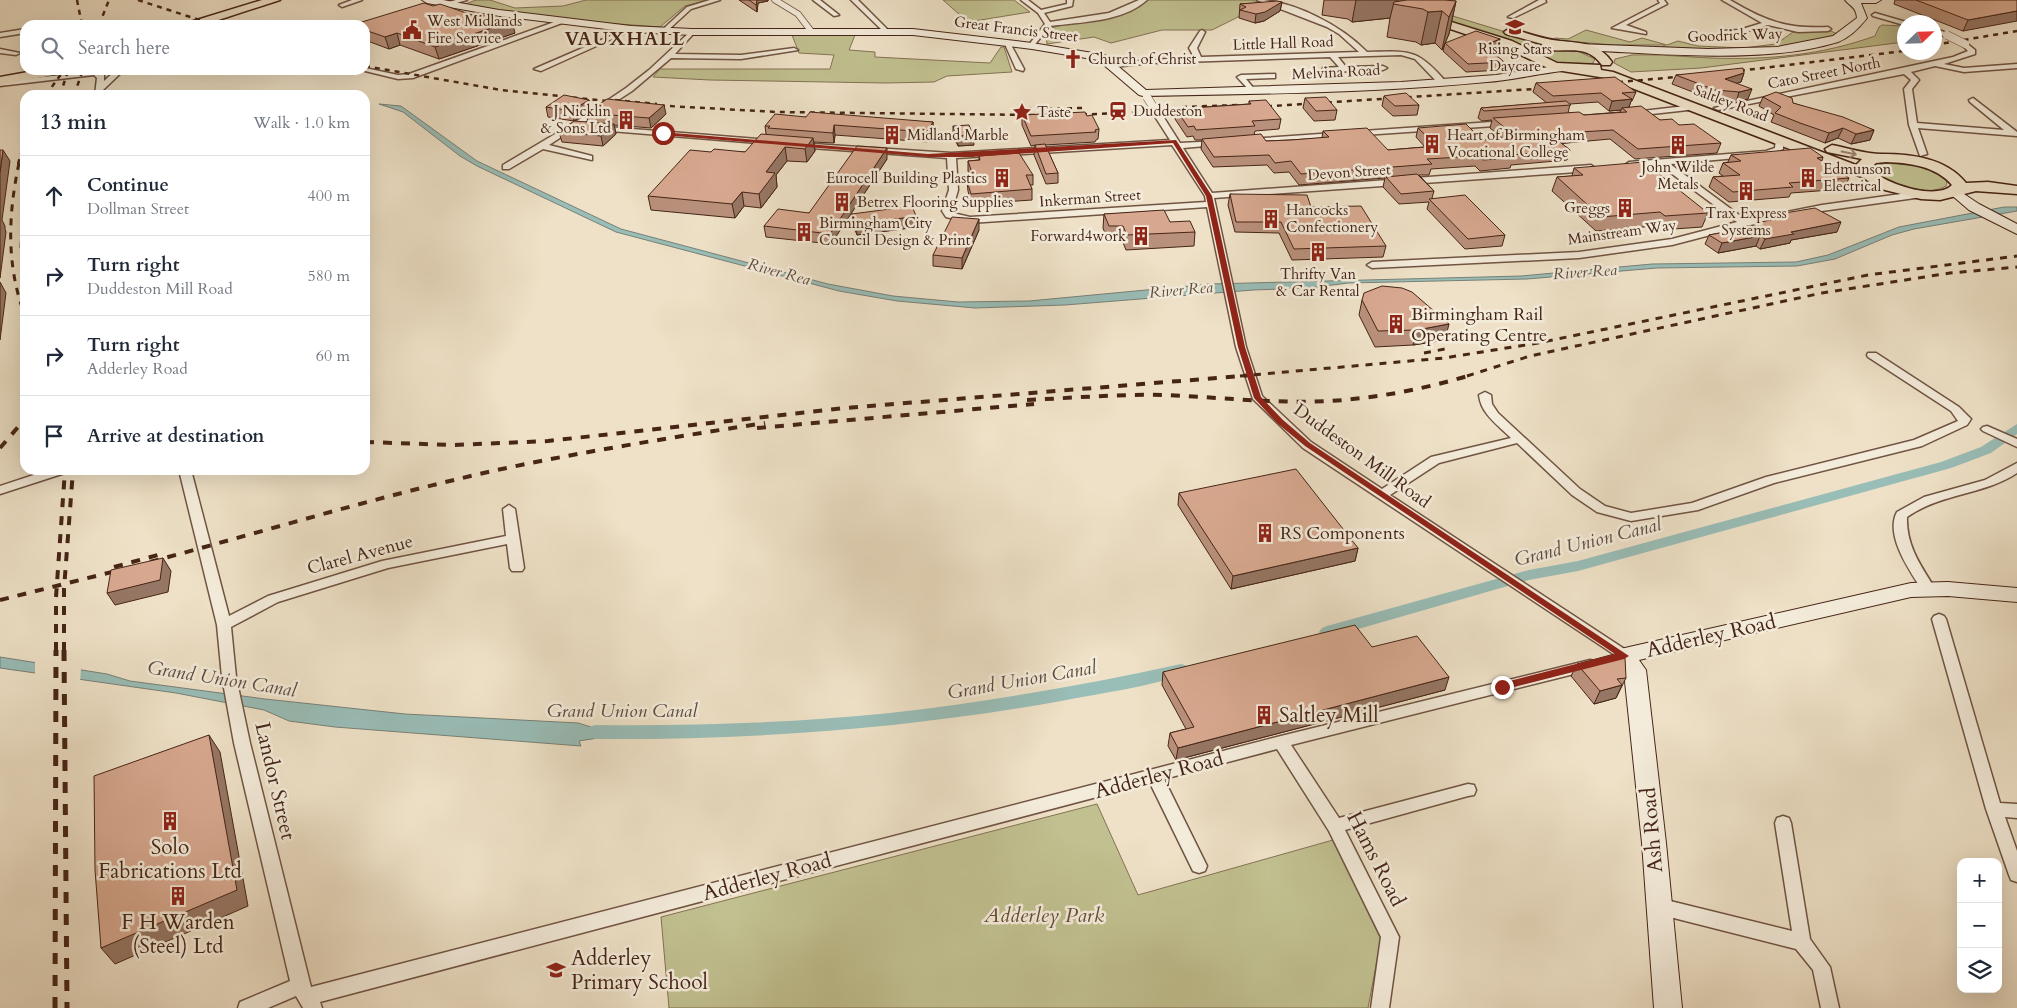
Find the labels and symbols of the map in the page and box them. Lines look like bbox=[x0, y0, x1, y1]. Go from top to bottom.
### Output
place label: West Midlands Fire Service bbox=[426, 11, 522, 48]
street label: Great Francis Street bbox=[953, 11, 1079, 47]
north arrow bbox=[1897, 15, 1942, 60]
school or university icon: Rising Stars Daycare bbox=[1504, 16, 1526, 38]
public building icon: West Midlands Fire Service bbox=[401, 19, 423, 41]
street label: Goodrick Way bbox=[1687, 23, 1783, 47]
district label: VAUXHALL bbox=[565, 26, 685, 52]
street label: Little Hall Road bbox=[1232, 31, 1334, 55]
place label: Rising Stars Daycare bbox=[1478, 39, 1552, 76]
church icon: Church of Christ bbox=[1062, 48, 1084, 70]
place label: Church of Christ bbox=[1088, 49, 1197, 69]
street label: Cato Street North bbox=[1766, 52, 1883, 94]
street label: Melvina Road bbox=[1291, 60, 1381, 84]
street label: Saltley Road bbox=[1691, 80, 1771, 126]
station icon: Duddeston bbox=[1107, 100, 1129, 122]
place label: J Nicklin & Sons Ltd bbox=[541, 101, 611, 138]
place icon: Taste bbox=[1011, 101, 1033, 123]
place label: Duddeston bbox=[1133, 101, 1203, 121]
place label: Taste bbox=[1037, 102, 1071, 122]
building icon: J Nicklin & Sons Ltd bbox=[615, 109, 637, 131]
route start bbox=[652, 122, 675, 145]
building icon: Midland Marble bbox=[881, 124, 903, 146]
place label: Midland Marble bbox=[907, 125, 1009, 145]
place label: Heart of Birmingham Vocational College bbox=[1447, 125, 1585, 162]
building icon: Heart of Birmingham Vocational College bbox=[1421, 133, 1443, 155]
building icon: John Wilde Metals bbox=[1667, 134, 1689, 156]
one-way arrow bbox=[1840, 149, 1856, 158]
place label: John Wilde Metals bbox=[1639, 157, 1715, 194]
street label: Devon Street bbox=[1307, 159, 1392, 185]
place label: Edmunson Electrical bbox=[1823, 159, 1892, 196]
building icon: Eurocell Building Plastics bbox=[991, 167, 1013, 189]
building icon: Edmunson Electrical bbox=[1797, 167, 1819, 189]
place label: Eurocell Building Plastics bbox=[826, 168, 987, 188]
building icon: Trax Express Systems bbox=[1735, 180, 1757, 202]
street label: Inkerman Street bbox=[1039, 184, 1142, 212]
building icon: Betrex Flooring Supplies bbox=[831, 191, 853, 213]
place label: Betrex Flooring Supplies bbox=[857, 192, 1013, 212]
building icon: Greggs bbox=[1614, 197, 1636, 219]
place label: Greggs bbox=[1564, 198, 1610, 218]
place label: Hancocks Confectionery bbox=[1286, 200, 1378, 237]
place label: Trax Express Systems bbox=[1705, 203, 1787, 240]
building icon: Hancocks Confectionery bbox=[1260, 208, 1282, 230]
place label: Birmingham City Council Design & Print bbox=[819, 213, 971, 250]
street label: Mainstream Way bbox=[1566, 214, 1678, 250]
building icon: Birmingham City Council Design & Print bbox=[793, 221, 815, 243]
building icon: Forward4work bbox=[1130, 225, 1152, 247]
place label: Forward4work bbox=[1031, 226, 1126, 246]
building icon: Thrifty Van & Car Rental bbox=[1307, 241, 1329, 263]
water label: River Rea bbox=[745, 253, 813, 291]
water label: River Rea bbox=[1552, 259, 1618, 285]
place label: Thrifty Van & Car Rental bbox=[1276, 264, 1360, 301]
water label: River Rea bbox=[1148, 276, 1214, 304]
place label: Birmingham Rail Operating Centre bbox=[1411, 302, 1547, 348]
building icon: Birmingham Rail Operating Centre bbox=[1385, 313, 1407, 335]
street label: Duddeston Mill Road bbox=[1288, 398, 1436, 515]
water label: Grand Union Canal bbox=[1512, 511, 1665, 573]
place label: RS Components bbox=[1280, 521, 1405, 546]
building icon: RS Components bbox=[1254, 522, 1276, 544]
street label: Clarel Avenue bbox=[304, 529, 416, 581]
street label: Adderley Road bbox=[1643, 607, 1779, 665]
water label: Grand Union Canal bbox=[146, 654, 299, 704]
water label: Grand Union Canal bbox=[946, 654, 1099, 706]
route end bbox=[1491, 676, 1514, 699]
water label: Grand Union Canal bbox=[547, 698, 698, 724]
place label: Saltley Mill bbox=[1279, 701, 1379, 730]
building icon: Saltley Mill bbox=[1253, 704, 1275, 726]
street label: Landor Street bbox=[247, 719, 303, 843]
street label: Adderley Road bbox=[1091, 744, 1227, 806]
street label: Ash Road bbox=[1634, 786, 1670, 874]
street label: Hams Road bbox=[1340, 806, 1412, 912]
building icon: Solo Fabrications Ltd bbox=[159, 810, 181, 832]
place label: Solo Fabrications Ltd bbox=[98, 833, 242, 886]
street label: Adderley Road bbox=[699, 846, 835, 908]
building icon: F H Warden (Steel) Ltd bbox=[167, 885, 189, 907]
park label: Adderley Park bbox=[983, 901, 1105, 930]
place label: F H Warden (Steel) Ltd bbox=[121, 908, 235, 961]
place label: Adderley Primary School bbox=[571, 944, 708, 997]
school or university icon: Adderley Primary School bbox=[545, 959, 567, 981]

